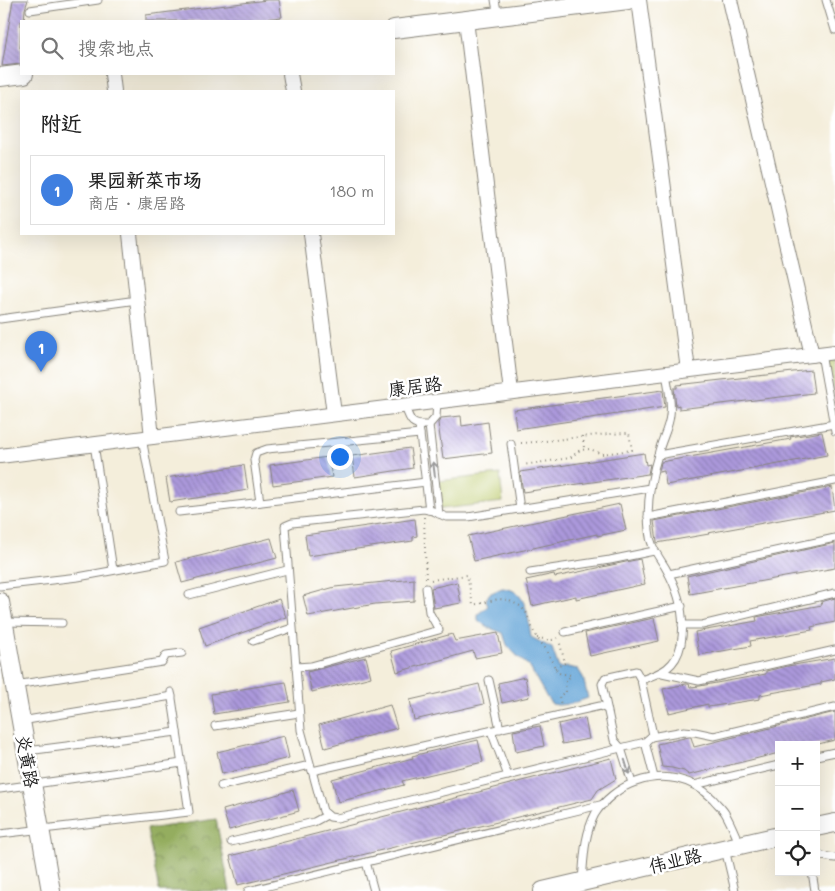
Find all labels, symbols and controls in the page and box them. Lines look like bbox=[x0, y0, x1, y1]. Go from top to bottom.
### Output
search box bbox=[20, 20, 395, 75]
icon: search bbox=[38, 34, 66, 62]
text: 搜索地点 bbox=[78, 35, 154, 60]
text: 附近 bbox=[40, 109, 82, 136]
text: 果园新菜市场 bbox=[88, 167, 202, 192]
text: 1 bbox=[53, 180, 61, 201]
text: 180 m bbox=[329, 180, 374, 201]
text: 商店 · 康居路 bbox=[88, 192, 185, 213]
pin: 1 bbox=[25, 331, 57, 372]
street label: 康居路 bbox=[387, 371, 443, 401]
your location bbox=[327, 444, 353, 470]
one-way arrow bbox=[429, 462, 439, 478]
street label: 炎黄路 bbox=[11, 732, 45, 790]
map controls bbox=[775, 741, 820, 876]
button: + bbox=[775, 741, 820, 786]
one-way arrow bbox=[623, 759, 633, 775]
button: − bbox=[775, 786, 820, 831]
button: locate bbox=[775, 831, 820, 876]
street label: 伟业路 bbox=[646, 842, 704, 878]

